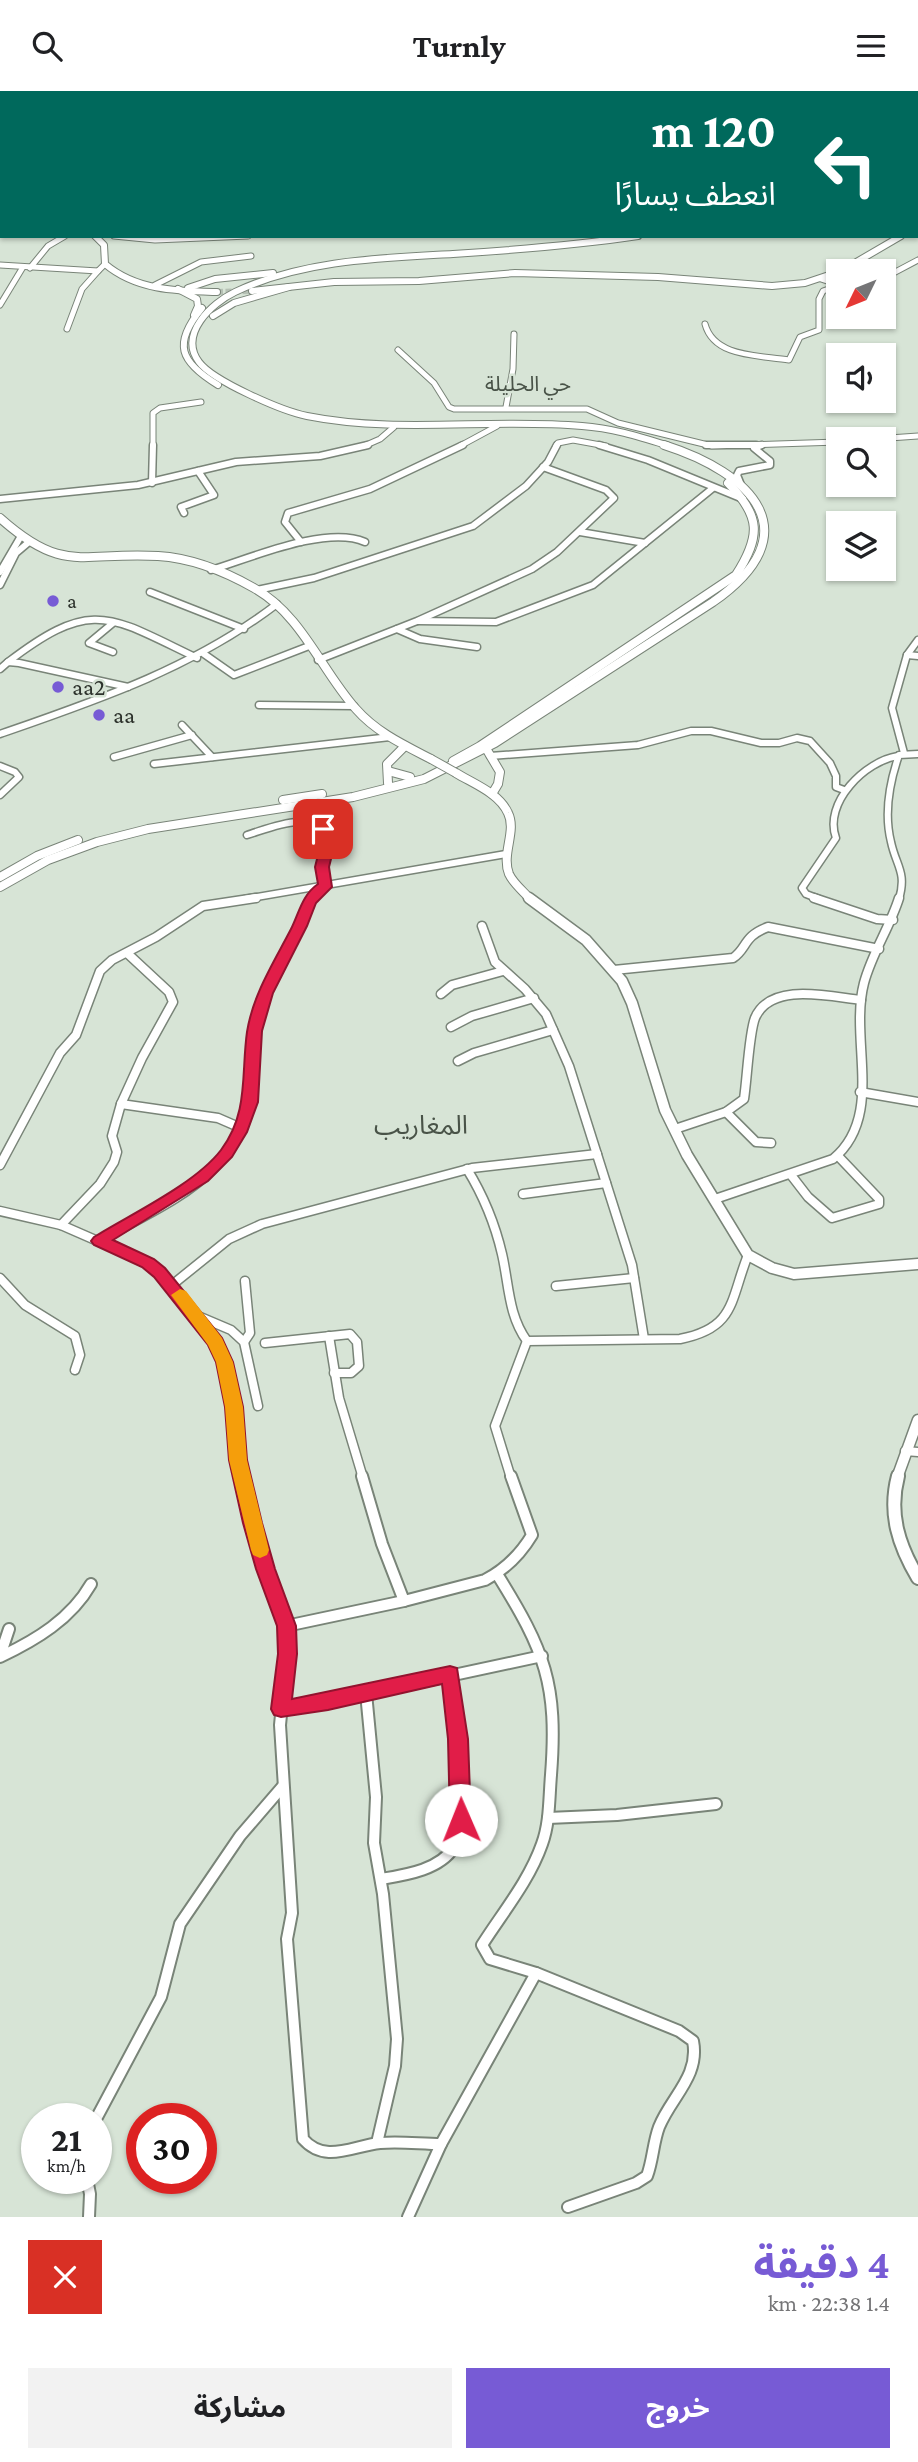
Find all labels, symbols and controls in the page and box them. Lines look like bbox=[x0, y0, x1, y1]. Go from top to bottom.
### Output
icon: search bbox=[28, 27, 66, 65]
icon: menu bbox=[852, 27, 890, 65]
text: Turnly bbox=[412, 28, 506, 64]
text: 120 m bbox=[652, 103, 776, 158]
icon: left bbox=[800, 119, 891, 210]
text: انعطف يسارًا bbox=[615, 176, 776, 212]
north arrow bbox=[826, 259, 896, 329]
map controls bbox=[826, 259, 896, 581]
button: sound bbox=[826, 343, 896, 413]
district label: حي الحليلة bbox=[485, 372, 571, 400]
button: search bbox=[826, 427, 896, 497]
button: layers bbox=[826, 511, 896, 581]
place label: a bbox=[67, 589, 77, 613]
marker: a bbox=[45, 593, 61, 609]
place label: aa2 bbox=[72, 673, 106, 700]
marker: aa2 bbox=[50, 679, 66, 695]
place label: aa bbox=[113, 701, 135, 728]
marker: aa bbox=[91, 707, 107, 723]
pin bbox=[293, 799, 353, 859]
icon: arrive bbox=[304, 810, 342, 848]
district label: المغاريب bbox=[374, 1111, 468, 1140]
position arrow bbox=[424, 1783, 498, 1857]
speed limit sign: 30 bbox=[126, 2103, 217, 2194]
text: 21 bbox=[51, 2120, 82, 2159]
text: km/h bbox=[47, 2156, 86, 2176]
button: close bbox=[28, 2240, 102, 2314]
text: 4 دقيقة bbox=[754, 2240, 890, 2287]
text: 1.4 km · 22:38 bbox=[768, 2290, 890, 2316]
button: مشاركة bbox=[28, 2368, 452, 2448]
button: خروج bbox=[466, 2368, 890, 2448]

